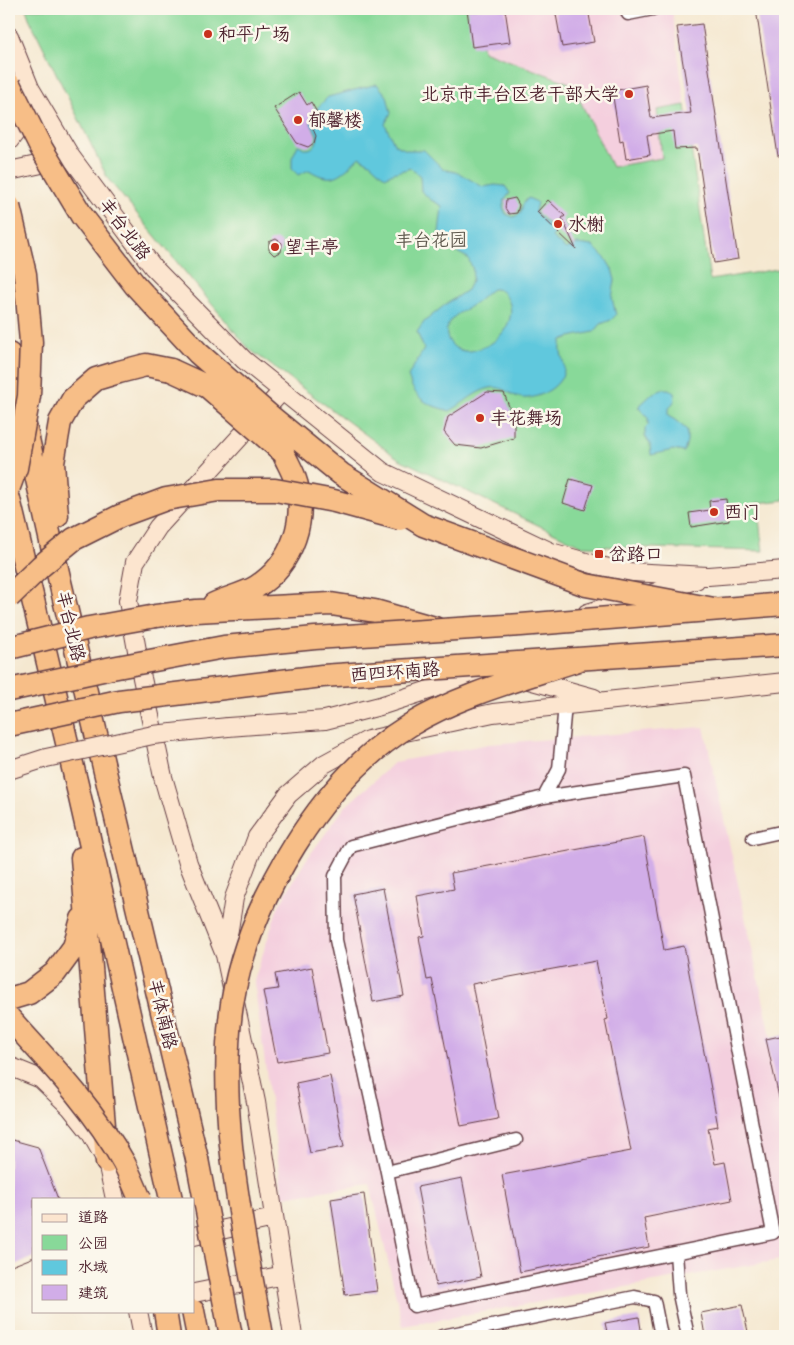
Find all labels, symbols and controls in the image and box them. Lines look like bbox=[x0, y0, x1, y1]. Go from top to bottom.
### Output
place label: 和平广场 bbox=[218, 23, 290, 47]
marker: 和平广场 bbox=[202, 28, 214, 40]
place label: 北京市丰台区老干部大学 bbox=[421, 83, 619, 107]
marker: 北京市丰台区老干部大学 bbox=[623, 88, 635, 100]
place label: 郁馨楼 bbox=[308, 109, 362, 133]
marker: 郁馨楼 bbox=[292, 114, 304, 126]
street label: 丰台北路 bbox=[93, 194, 155, 266]
place label: 水榭 bbox=[568, 213, 604, 237]
marker: 水榭 bbox=[552, 218, 564, 230]
park label: 丰台花园 bbox=[395, 229, 467, 253]
place label: 望丰亭 bbox=[285, 236, 339, 260]
marker: 望丰亭 bbox=[269, 241, 281, 253]
place label: 丰花舞场 bbox=[490, 407, 562, 431]
marker: 丰花舞场 bbox=[474, 412, 486, 424]
place label: 西门 bbox=[724, 501, 760, 525]
marker: 西门 bbox=[708, 506, 720, 518]
place label: 岔路口 bbox=[609, 543, 663, 567]
marker: 岔路口 bbox=[593, 548, 605, 560]
street label: 丰台北路 bbox=[50, 588, 90, 664]
street label: 西四环南路 bbox=[349, 658, 441, 688]
street label: 丰体南路 bbox=[142, 976, 182, 1052]
legend bbox=[32, 1198, 195, 1312]
text: 道路 bbox=[78, 1208, 108, 1228]
text: 公园 bbox=[78, 1234, 108, 1254]
text: 水域 bbox=[78, 1258, 108, 1278]
text: 建筑 bbox=[78, 1284, 108, 1304]

